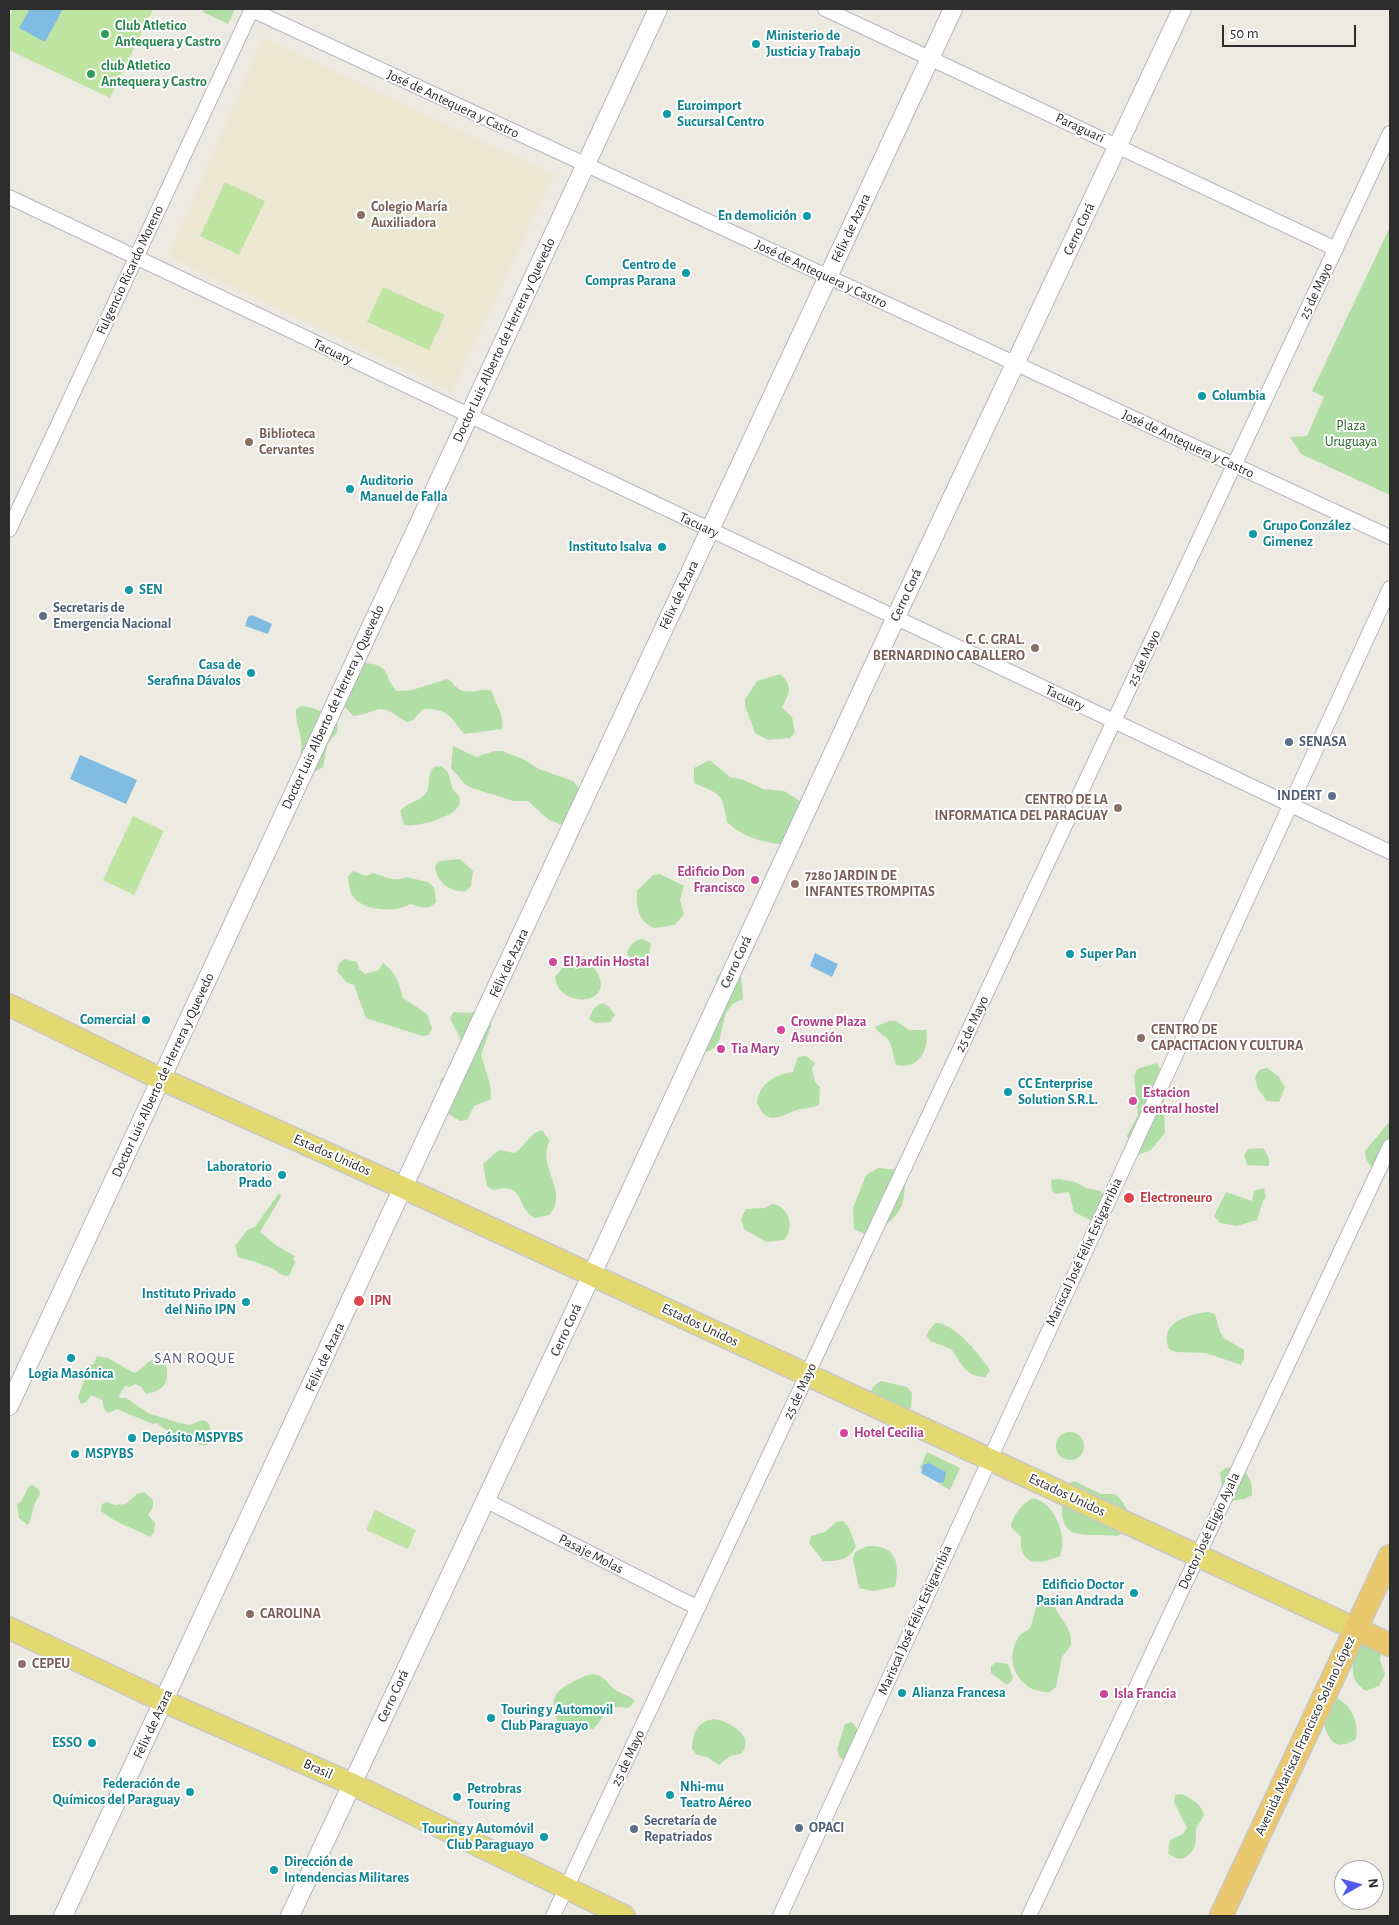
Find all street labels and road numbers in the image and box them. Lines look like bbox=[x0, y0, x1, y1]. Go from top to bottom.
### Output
street label: José de Antequera y Castro bbox=[384, 66, 522, 142]
street label: Paraguarí bbox=[1053, 109, 1107, 147]
street label: Félix de Azara bbox=[828, 191, 874, 265]
street label: Cerro Corá bbox=[1060, 200, 1098, 258]
street label: Fulgencio Ricardo Moreno bbox=[93, 203, 167, 337]
street label: Doctor Luis Alberto de Herrera y Quevedo bbox=[449, 235, 559, 445]
street label: José de Antequera y Castro bbox=[752, 236, 890, 312]
street label: 25 de Mayo bbox=[1296, 260, 1336, 322]
street label: Tacuary bbox=[310, 335, 356, 369]
street label: José de Antequera y Castro bbox=[1119, 406, 1257, 482]
street label: Tacuary bbox=[676, 509, 722, 541]
street label: Félix de Azara bbox=[656, 558, 702, 632]
street label: Cerro Corá bbox=[887, 566, 925, 624]
street label: Doctor Luis Alberto de Herrera y Quevedo bbox=[278, 602, 388, 812]
street label: 25 de Mayo bbox=[1124, 627, 1164, 689]
street label: Tacuary bbox=[1042, 682, 1088, 714]
street label: Félix de Azara bbox=[486, 926, 532, 1000]
street label: Cerro Corá bbox=[717, 933, 755, 991]
street label: Doctor Luis Alberto de Herrera y Quevedo bbox=[108, 970, 218, 1180]
street label: 25 de Mayo bbox=[952, 993, 992, 1055]
street label: Estados Unidos bbox=[291, 1130, 373, 1180]
street label: Mariscal José Félix Estigarribia bbox=[1042, 1175, 1126, 1329]
street label: Estados Unidos bbox=[659, 1300, 741, 1350]
street label: Cerro Corá bbox=[547, 1301, 585, 1359]
street label: Félix de Azara bbox=[302, 1320, 348, 1394]
street label: 25 de Mayo bbox=[780, 1360, 820, 1422]
street label: Estados Unidos bbox=[1026, 1470, 1108, 1520]
street label: Doctor José Eligio Ayala bbox=[1175, 1470, 1243, 1592]
street label: Pasaje Molas bbox=[556, 1531, 626, 1577]
street label: Mariscal José Félix Estigarribia bbox=[874, 1542, 956, 1698]
street label: Avenida Mariscal Francisco Solano López bbox=[1251, 1634, 1359, 1838]
street label: Cerro Corá bbox=[374, 1667, 412, 1725]
street label: Félix de Azara bbox=[130, 1687, 176, 1761]
street label: 25 de Mayo bbox=[608, 1727, 648, 1789]
street label: Brasil bbox=[301, 1755, 335, 1783]

